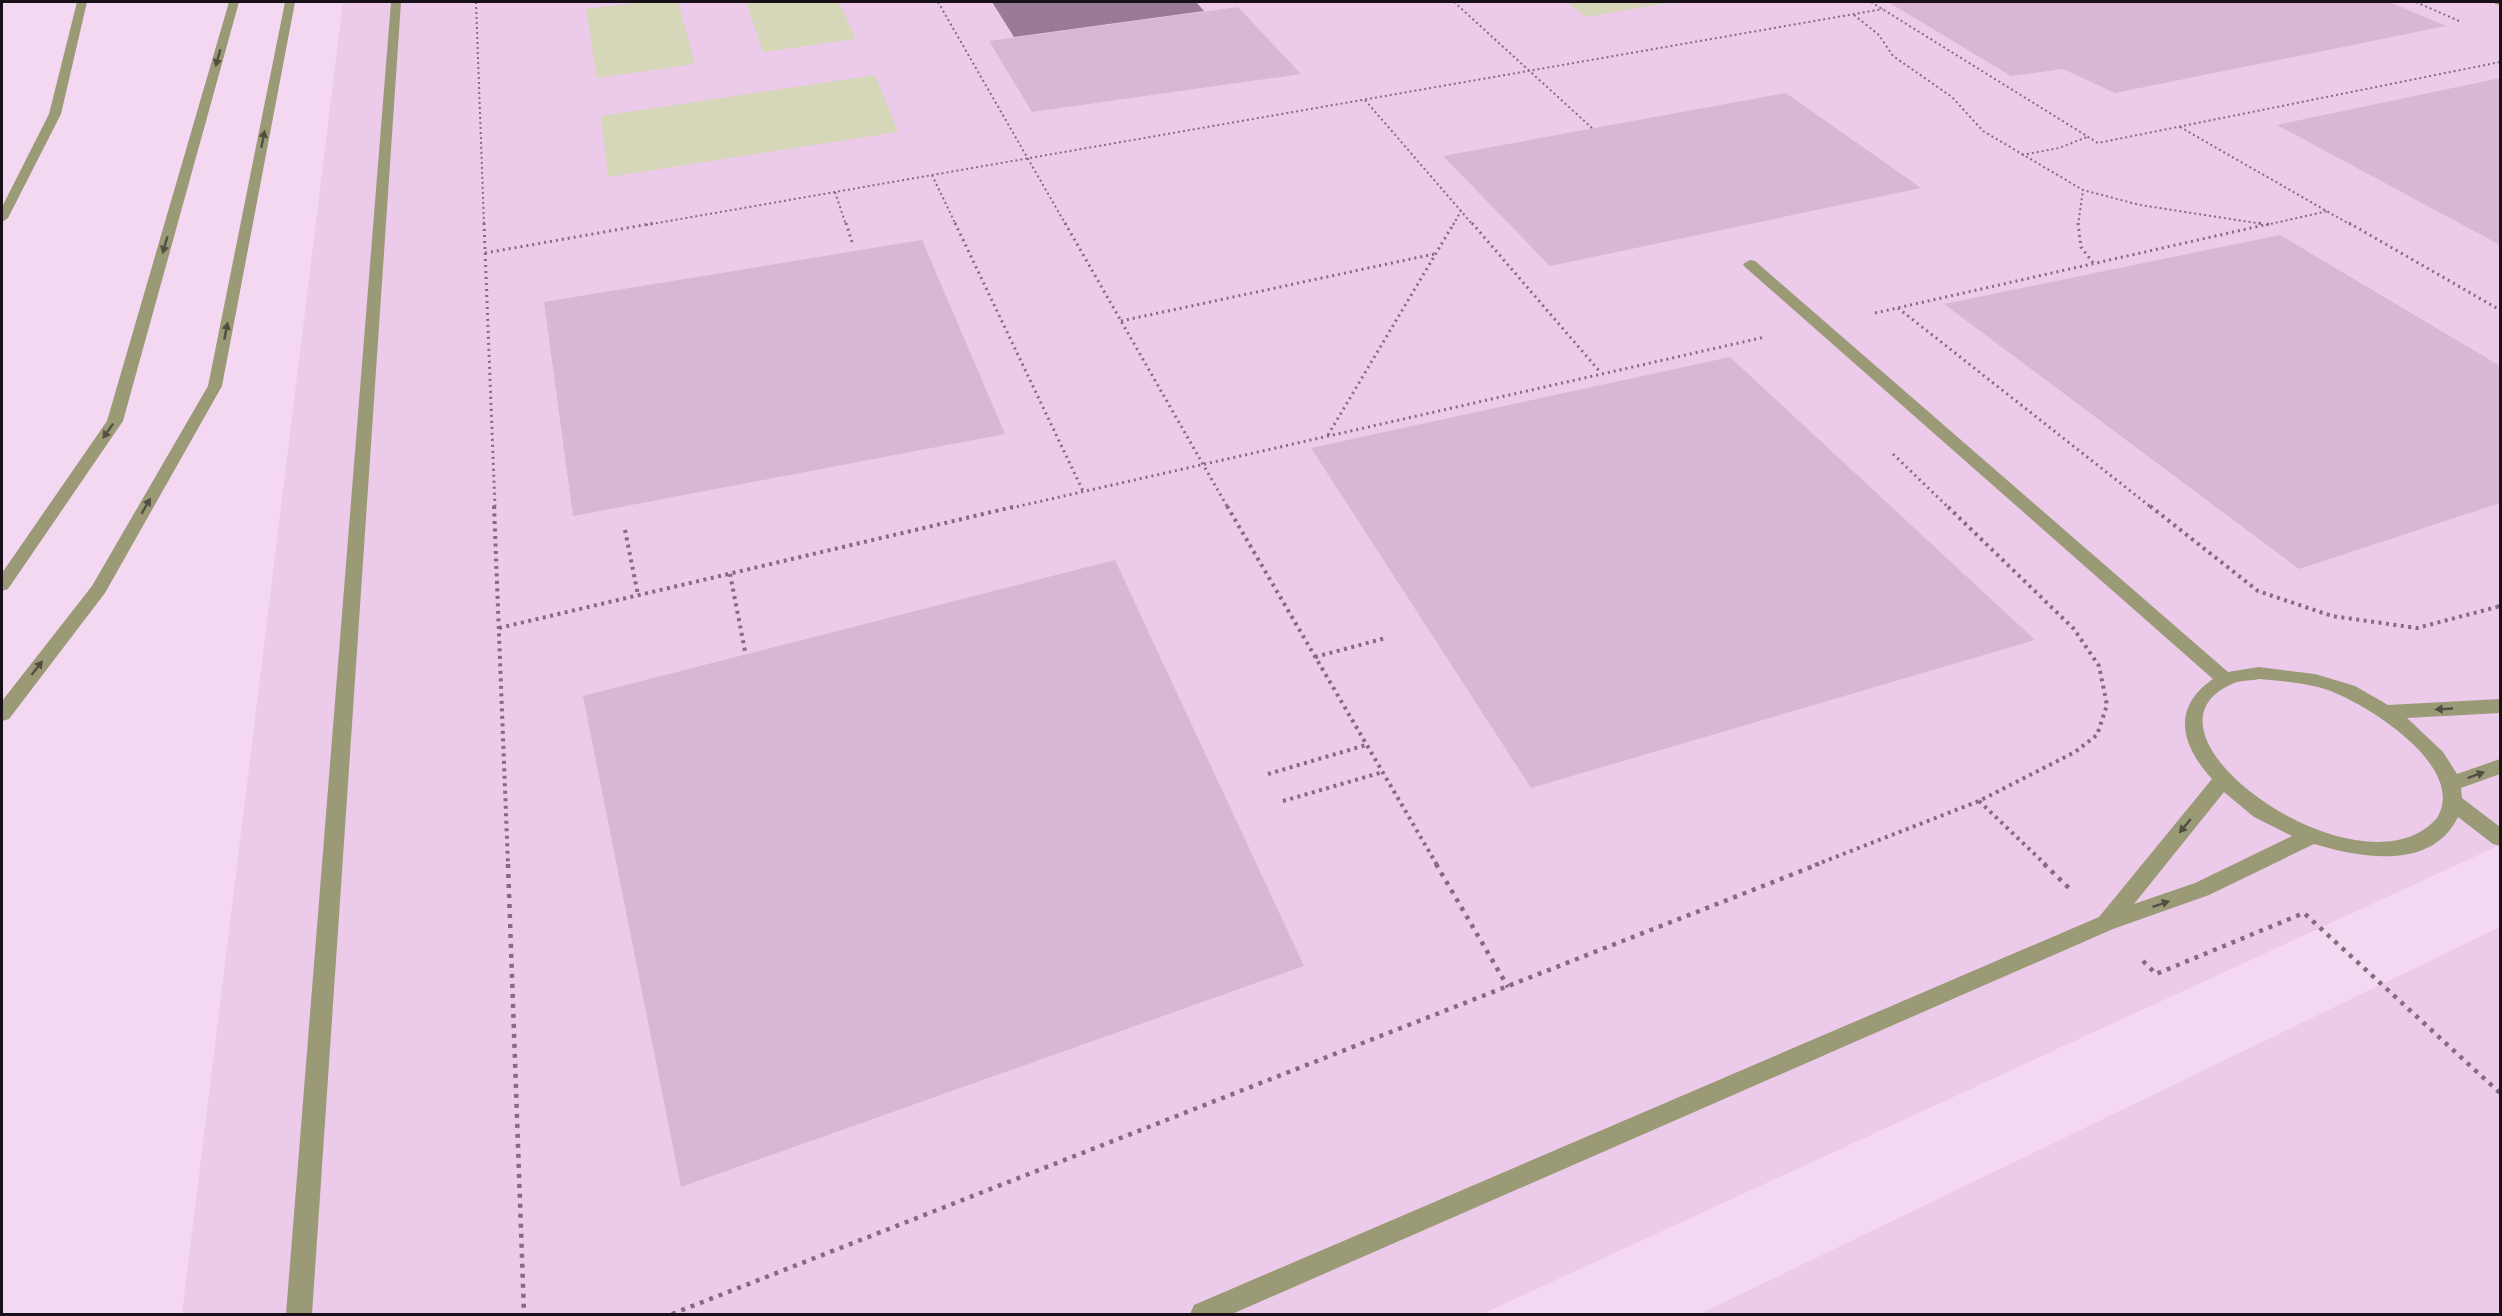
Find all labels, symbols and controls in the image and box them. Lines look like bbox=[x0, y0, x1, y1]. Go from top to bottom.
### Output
one-way arrow bbox=[213, 49, 222, 67]
one-way arrow bbox=[259, 130, 268, 149]
one-way arrow bbox=[160, 236, 169, 254]
one-way arrow bbox=[222, 321, 231, 340]
one-way arrow bbox=[102, 423, 114, 439]
one-way arrow bbox=[141, 497, 151, 514]
one-way arrow bbox=[31, 660, 43, 675]
one-way arrow bbox=[2434, 704, 2453, 713]
one-way arrow bbox=[2467, 769, 2485, 779]
one-way arrow bbox=[2179, 818, 2192, 834]
one-way arrow bbox=[2152, 898, 2170, 908]

